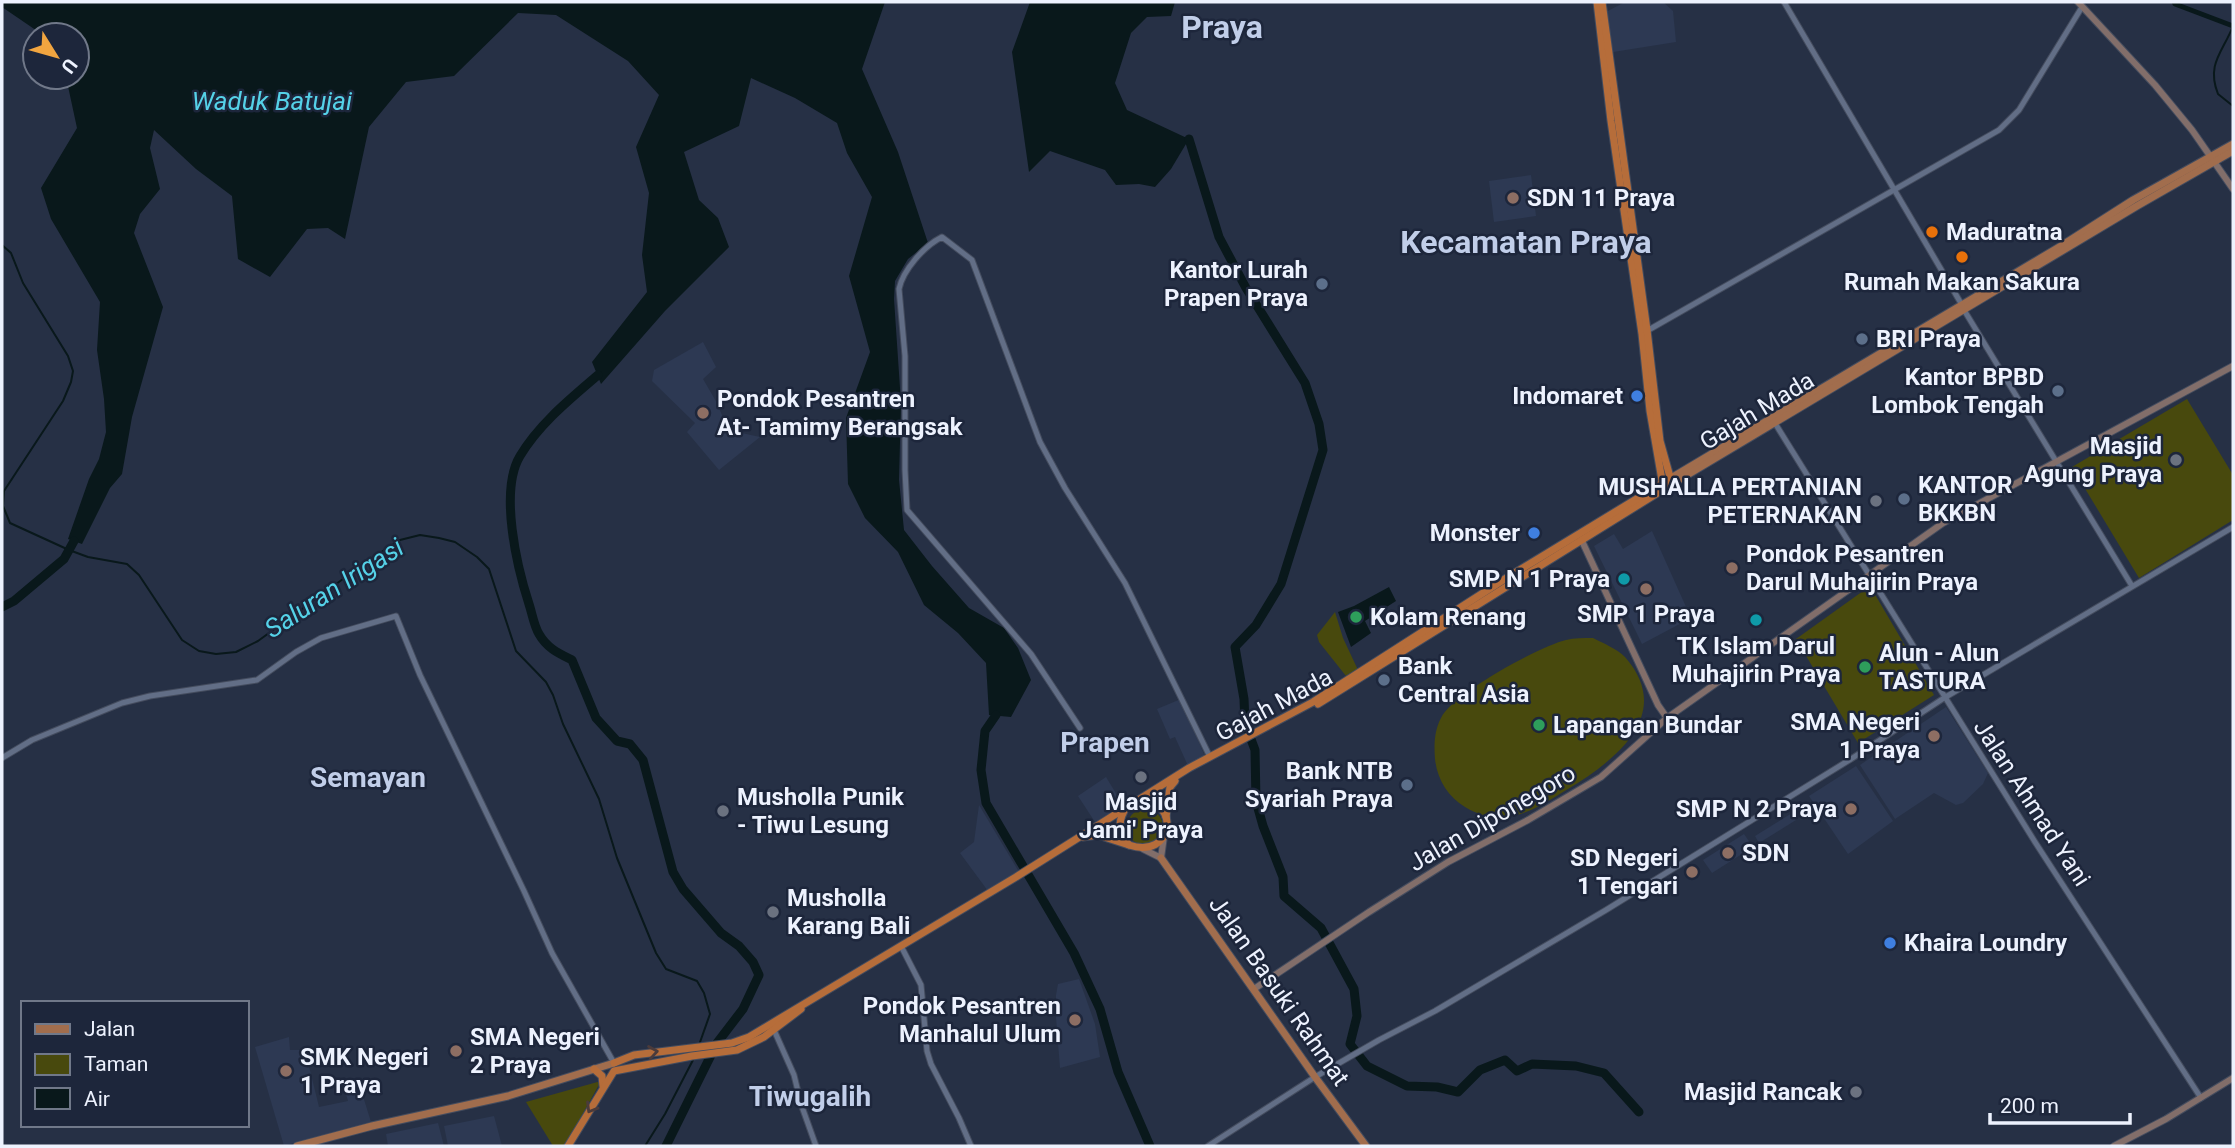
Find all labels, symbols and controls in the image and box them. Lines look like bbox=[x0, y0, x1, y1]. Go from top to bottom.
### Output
district label: Praya bbox=[1181, 8, 1263, 46]
north arrow bbox=[21, 21, 91, 91]
text: U bbox=[56, 54, 82, 78]
water label: Waduk Batujai bbox=[192, 86, 353, 116]
place label: SDN 11 Praya bbox=[1527, 184, 1675, 212]
marker: SDN 11 Praya bbox=[1505, 190, 1521, 206]
place label: Maduratna bbox=[1946, 218, 2063, 246]
district label: Kecamatan Praya bbox=[1400, 223, 1652, 261]
marker: Maduratna bbox=[1924, 224, 1940, 240]
marker: Rumah Makan Sakura bbox=[1954, 249, 1970, 265]
place label: Kantor Lurah Prapen Praya bbox=[1164, 256, 1308, 312]
place label: Rumah Makan Sakura bbox=[1844, 268, 2080, 296]
marker: Kantor Lurah Prapen Praya bbox=[1314, 276, 1330, 292]
place label: BRI Praya bbox=[1876, 325, 1981, 353]
marker: BRI Praya bbox=[1854, 331, 1870, 347]
place label: Kantor BPBD Lombok Tengah bbox=[1871, 363, 2044, 419]
street label: Gajah Mada bbox=[1695, 366, 1819, 456]
place label: Indomaret bbox=[1512, 382, 1623, 410]
marker: Kantor BPBD Lombok Tengah bbox=[2050, 383, 2066, 399]
place label: Pondok Pesantren At- Tamimy Berangsak bbox=[717, 385, 964, 441]
marker: Indomaret bbox=[1629, 388, 1645, 404]
marker: Pondok Pesantren At- Tamimy Berangsak bbox=[695, 405, 711, 421]
place label: Masjid Agung Praya bbox=[2024, 432, 2162, 488]
marker: Masjid Agung Praya bbox=[2168, 452, 2184, 468]
place label: KANTOR BKKBN bbox=[1918, 471, 2012, 527]
place label: MUSHALLA PERTANIAN PETERNAKAN bbox=[1598, 473, 1862, 529]
marker: KANTOR BKKBN bbox=[1896, 491, 1912, 507]
marker: MUSHALLA PERTANIAN PETERNAKAN bbox=[1868, 493, 1884, 509]
place label: Monster bbox=[1430, 519, 1520, 547]
marker: Monster bbox=[1526, 525, 1542, 541]
water label: Saluran Irigasi bbox=[259, 532, 410, 644]
place label: Pondok Pesantren Darul Muhajirin Praya bbox=[1746, 540, 1978, 596]
marker: Pondok Pesantren Darul Muhajirin Praya bbox=[1724, 560, 1740, 576]
place label: SMP N 1 Praya bbox=[1449, 565, 1610, 593]
marker: SMP N 1 Praya bbox=[1616, 571, 1632, 587]
marker: SMP 1 Praya bbox=[1638, 581, 1654, 597]
place label: SMP 1 Praya bbox=[1577, 600, 1715, 628]
place label: Kolam Renang bbox=[1370, 603, 1526, 631]
marker: Kolam Renang bbox=[1348, 609, 1364, 625]
marker: TK Islam Darul Muhajirin Praya bbox=[1748, 612, 1764, 628]
place label: TK Islam Darul Muhajirin Praya bbox=[1671, 632, 1841, 688]
place label: Alun - Alun TASTURA bbox=[1879, 639, 1999, 695]
place label: Bank Central Asia bbox=[1398, 652, 1530, 708]
marker: Alun - Alun TASTURA bbox=[1857, 659, 1873, 675]
street label: Gajah Mada bbox=[1211, 663, 1337, 747]
marker: Bank Central Asia bbox=[1376, 672, 1392, 688]
place label: SMA Negeri 1 Praya bbox=[1790, 708, 1920, 764]
place label: Lapangan Bundar bbox=[1553, 711, 1742, 739]
street label: Jalan Ahmad Yani bbox=[1968, 715, 2096, 891]
marker: Lapangan Bundar bbox=[1531, 717, 1547, 733]
district label: Prapen bbox=[1060, 726, 1150, 759]
marker: SMA Negeri 1 Praya bbox=[1926, 728, 1942, 744]
place label: Bank NTB Syariah Praya bbox=[1245, 757, 1393, 813]
street label: Jalan Diponegoro bbox=[1404, 759, 1580, 877]
district label: Semayan bbox=[310, 761, 426, 794]
marker: Masjid Jami' Praya bbox=[1133, 769, 1149, 785]
marker: Bank NTB Syariah Praya bbox=[1399, 777, 1415, 793]
place label: Musholla Punik - Tiwu Lesung bbox=[737, 783, 905, 839]
place label: Masjid Jami' Praya bbox=[1079, 788, 1203, 844]
place label: SMP N 2 Praya bbox=[1676, 795, 1837, 823]
marker: SMP N 2 Praya bbox=[1843, 801, 1859, 817]
marker: Musholla Punik - Tiwu Lesung bbox=[715, 803, 731, 819]
place label: SDN bbox=[1742, 839, 1789, 867]
place label: SD Negeri 1 Tengari bbox=[1570, 844, 1678, 900]
marker: SDN bbox=[1720, 845, 1736, 861]
marker: SD Negeri 1 Tengari bbox=[1684, 864, 1700, 880]
place label: Musholla Karang Bali bbox=[787, 884, 910, 940]
street label: Jalan Basuki Rahmat bbox=[1203, 891, 1355, 1091]
marker: Musholla Karang Bali bbox=[765, 904, 781, 920]
place label: Khaira Loundry bbox=[1904, 929, 2068, 957]
marker: Khaira Loundry bbox=[1882, 935, 1898, 951]
place label: Pondok Pesantren Manhalul Ulum bbox=[863, 992, 1061, 1048]
legend bbox=[21, 1001, 248, 1127]
marker: Pondok Pesantren Manhalul Ulum bbox=[1067, 1012, 1083, 1028]
text: Jalan bbox=[84, 1017, 135, 1041]
place label: SMA Negeri 2 Praya bbox=[470, 1023, 600, 1079]
place label: SMK Negeri 1 Praya bbox=[300, 1043, 429, 1099]
marker: SMA Negeri 2 Praya bbox=[448, 1043, 464, 1059]
one-way arrow bbox=[647, 1045, 659, 1060]
text: Taman bbox=[84, 1052, 148, 1076]
marker: SMK Negeri 1 Praya bbox=[278, 1063, 294, 1079]
place label: Masjid Rancak bbox=[1684, 1078, 1843, 1106]
district label: Tiwugalih bbox=[749, 1080, 871, 1113]
scale bar bbox=[1990, 1082, 2130, 1126]
marker: Masjid Rancak bbox=[1848, 1084, 1864, 1100]
text: Air bbox=[84, 1087, 110, 1111]
text: 200 m bbox=[2000, 1094, 2059, 1118]
one-way arrow bbox=[586, 1100, 599, 1113]

